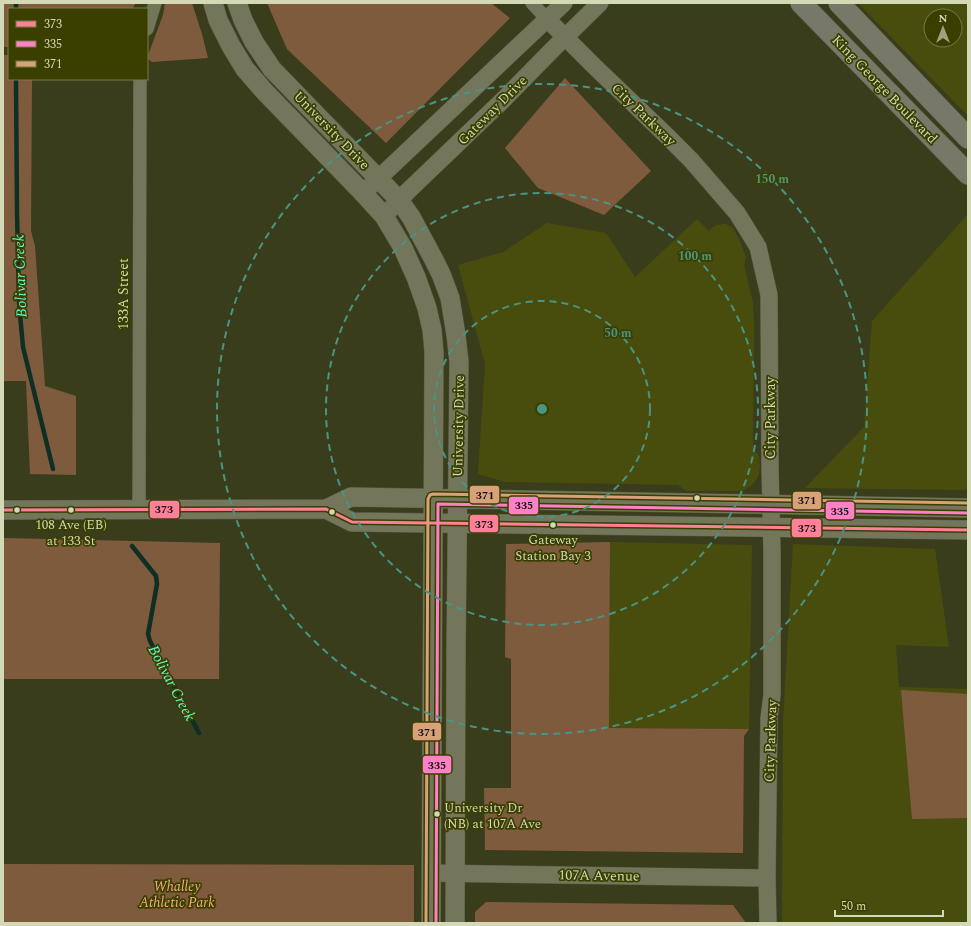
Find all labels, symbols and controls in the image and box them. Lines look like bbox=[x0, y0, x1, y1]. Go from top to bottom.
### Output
legend bbox=[8, 8, 148, 80]
north arrow bbox=[923, 8, 963, 48]
text: N bbox=[939, 10, 948, 27]
text: 373 bbox=[44, 15, 62, 34]
street label: King George Boulevard bbox=[827, 30, 943, 149]
text: 335 bbox=[44, 35, 62, 54]
text: 371 bbox=[44, 55, 62, 74]
street label: Gateway Drive bbox=[453, 71, 532, 150]
street label: City Parkway bbox=[607, 78, 682, 151]
street label: University Drive bbox=[289, 86, 375, 175]
text: 150 m bbox=[755, 170, 789, 189]
water label: Bolivar Creek bbox=[8, 234, 33, 318]
text: 100 m bbox=[678, 247, 712, 266]
street label: 133A Street bbox=[113, 258, 134, 330]
text: 50 m bbox=[604, 324, 632, 343]
street label: University Drive bbox=[447, 374, 470, 477]
street label: City Parkway bbox=[760, 375, 781, 459]
centre of rings bbox=[535, 402, 549, 416]
line badge: 371 bbox=[469, 485, 500, 504]
text: 371 bbox=[476, 487, 494, 504]
line badge: 371 bbox=[792, 491, 822, 510]
text: 371 bbox=[798, 492, 816, 509]
unlabelled marker bbox=[692, 493, 702, 503]
line badge: 335 bbox=[508, 496, 539, 515]
text: 335 bbox=[515, 497, 533, 514]
line badge: 373 bbox=[149, 500, 180, 519]
text: 373 bbox=[155, 501, 173, 518]
line badge: 335 bbox=[825, 501, 855, 520]
text: 335 bbox=[831, 503, 849, 520]
unlabelled marker bbox=[12, 505, 22, 515]
marker: 108 Ave (EB) at 133 St bbox=[66, 505, 76, 515]
unlabelled marker bbox=[327, 507, 337, 517]
line badge: 373 bbox=[469, 514, 499, 533]
place label: 108 Ave (EB) at 133 St bbox=[35, 515, 107, 551]
text: 373 bbox=[475, 516, 493, 533]
line badge: 373 bbox=[791, 518, 822, 538]
marker: Gateway Station Bay 3 bbox=[548, 520, 558, 530]
text: 373 bbox=[798, 520, 816, 537]
place label: Gateway Station Bay 3 bbox=[515, 530, 591, 566]
water label: Bolivar Creek bbox=[142, 641, 201, 725]
street label: City Parkway bbox=[759, 698, 782, 783]
line badge: 371 bbox=[412, 722, 442, 741]
text: 371 bbox=[418, 724, 436, 741]
line badge: 335 bbox=[422, 755, 452, 774]
text: 335 bbox=[428, 757, 446, 774]
place label: University Dr (NB) at 107A Ave bbox=[444, 798, 541, 834]
marker: University Dr (NB) at 107A Ave bbox=[432, 809, 442, 819]
street label: 107A Avenue bbox=[558, 864, 640, 887]
park label: Whalley Athletic Park bbox=[138, 876, 215, 913]
scale bar bbox=[835, 892, 943, 918]
text: 50 m bbox=[841, 897, 866, 916]

